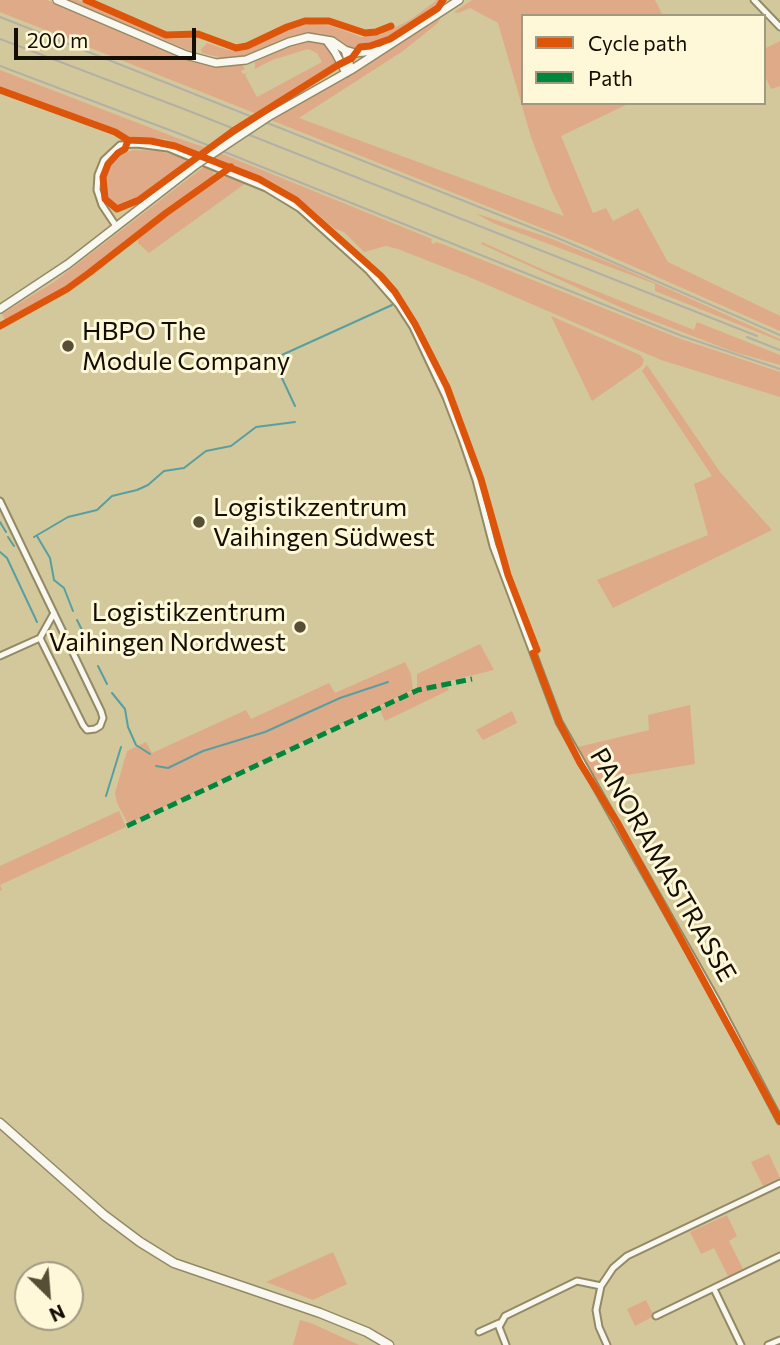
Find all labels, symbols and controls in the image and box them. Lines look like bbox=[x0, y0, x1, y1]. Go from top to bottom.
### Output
scale bar bbox=[18, 14, 200, 58]
legend bbox=[521, 14, 766, 105]
text: 200 m bbox=[27, 27, 88, 52]
text: Cycle path bbox=[588, 30, 687, 55]
text: Path bbox=[588, 65, 633, 90]
place label: HBPO The Module Company bbox=[82, 315, 290, 376]
marker: HBPO The Module Company bbox=[60, 338, 76, 354]
place label: Logistikzentrum Vaihingen Südwest bbox=[213, 491, 435, 552]
marker: Logistikzentrum Vaihingen Südwest bbox=[191, 514, 207, 530]
place label: Logistikzentrum Vaihingen Nordwest bbox=[49, 596, 286, 658]
marker: Logistikzentrum Vaihingen Nordwest bbox=[292, 619, 308, 635]
street label: PANORAMASTRASSE bbox=[583, 743, 743, 987]
north arrow bbox=[14, 1261, 84, 1331]
text: N bbox=[46, 1300, 69, 1327]

